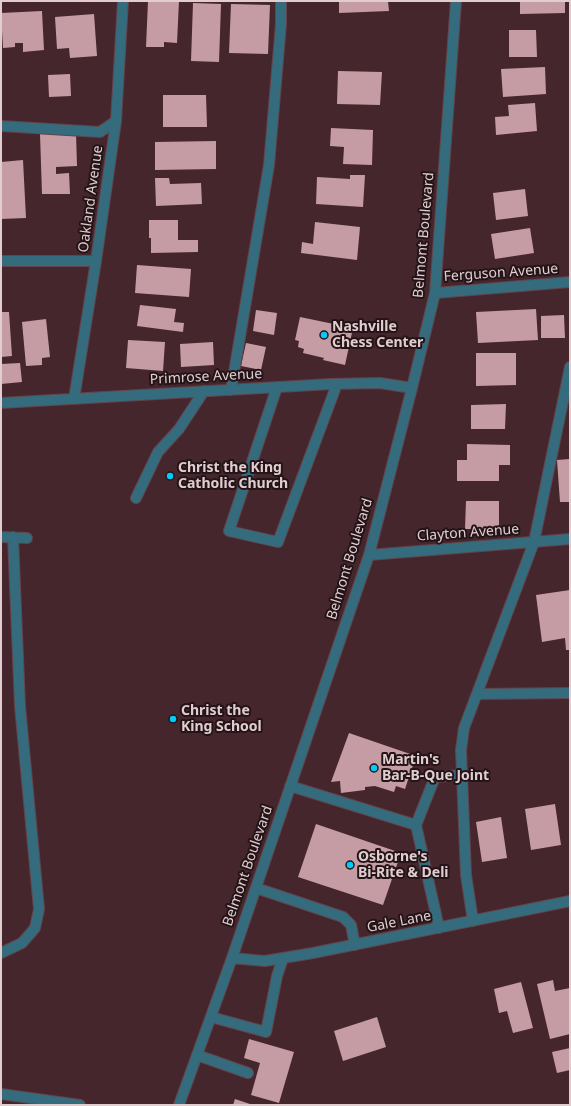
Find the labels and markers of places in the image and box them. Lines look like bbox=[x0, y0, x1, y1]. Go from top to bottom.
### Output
place label: Nashville Chess Center bbox=[332, 319, 423, 352]
marker: Nashville Chess Center bbox=[319, 330, 329, 340]
place label: Christ the King Catholic Church bbox=[178, 460, 288, 492]
marker: Christ the King Catholic Church bbox=[165, 471, 175, 481]
place label: Christ the King School bbox=[181, 703, 262, 736]
marker: Christ the King School bbox=[168, 714, 178, 724]
place label: Martin's Bar-B-Que Joint bbox=[382, 752, 489, 784]
marker: Martin's Bar-B-Que Joint bbox=[369, 763, 379, 773]
place label: Osborne's Bi-Rite & Deli bbox=[358, 849, 449, 882]
marker: Osborne's Bi-Rite & Deli bbox=[345, 860, 355, 870]

